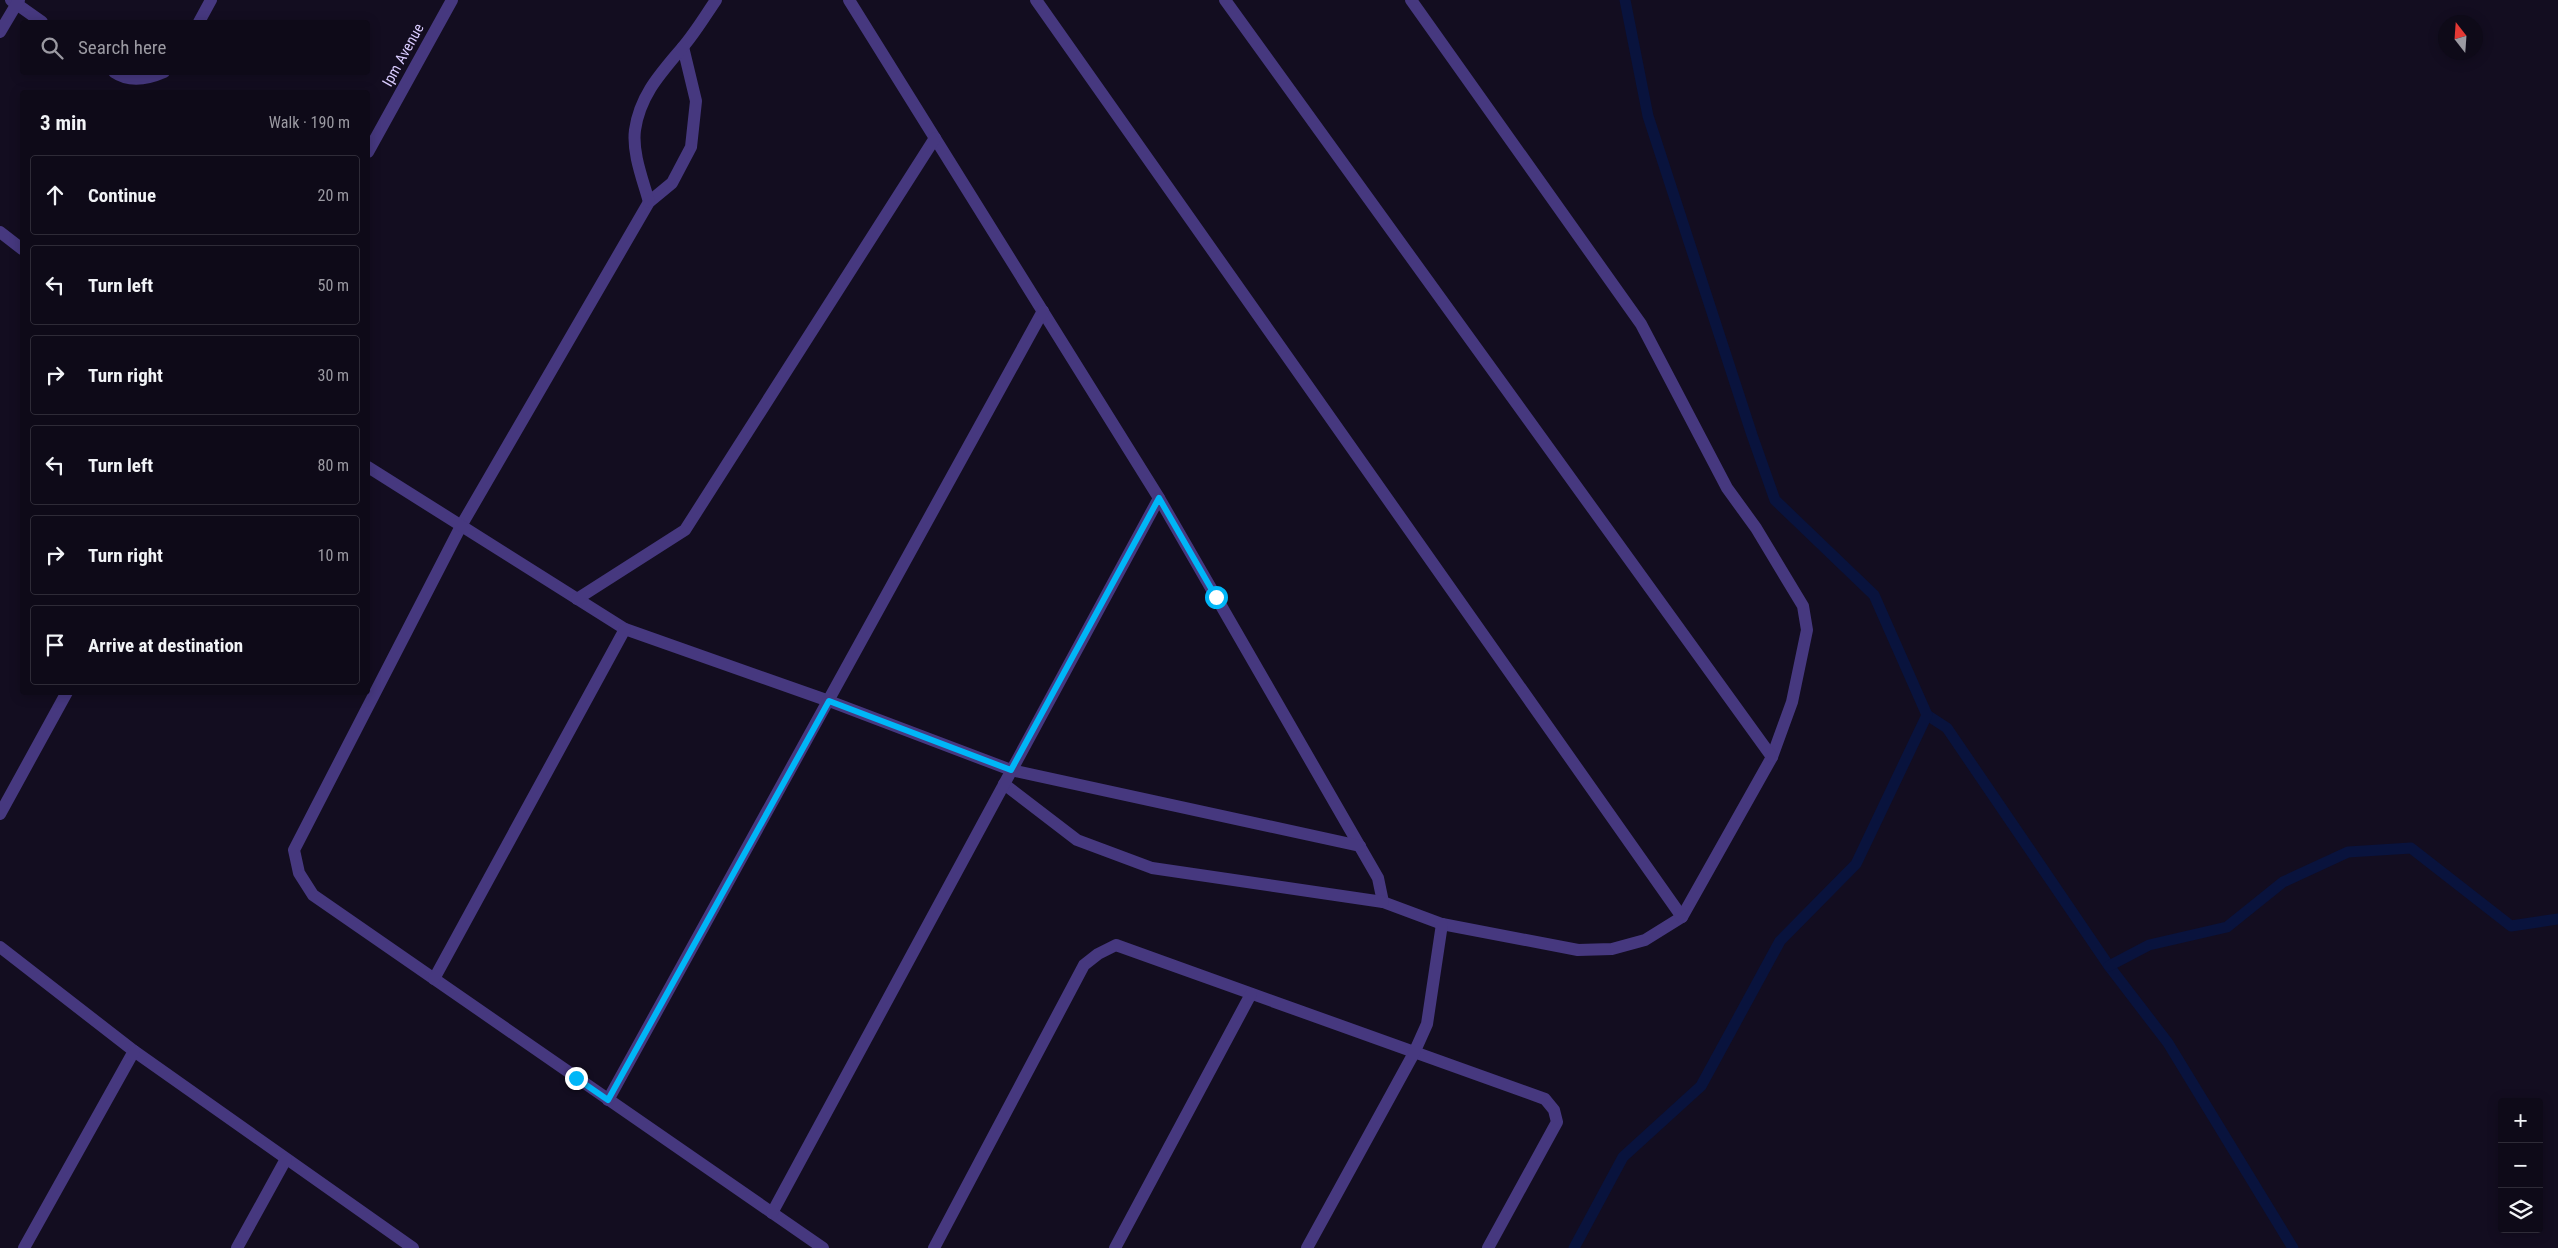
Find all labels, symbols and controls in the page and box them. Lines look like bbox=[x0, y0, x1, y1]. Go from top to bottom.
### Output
north arrow bbox=[2438, 15, 2483, 60]
search box bbox=[20, 20, 370, 75]
street label: Ipm Avenue bbox=[378, 20, 428, 90]
icon: search bbox=[38, 34, 66, 62]
text: Search here bbox=[78, 36, 166, 59]
text: 3 min bbox=[40, 111, 87, 135]
text: Walk · 190 m bbox=[269, 113, 350, 132]
icon: ahead bbox=[41, 181, 69, 209]
text: Continue bbox=[88, 184, 156, 207]
text: 20 m bbox=[317, 186, 349, 205]
icon: left bbox=[41, 271, 69, 299]
text: Turn left bbox=[88, 274, 153, 297]
text: 50 m bbox=[317, 276, 349, 295]
icon: right bbox=[41, 361, 69, 389]
text: Turn right bbox=[88, 364, 163, 387]
text: 30 m bbox=[317, 366, 349, 385]
icon: left bbox=[41, 451, 69, 479]
text: Turn left bbox=[88, 454, 153, 477]
text: 80 m bbox=[317, 456, 349, 475]
icon: right bbox=[41, 541, 69, 569]
text: Turn right bbox=[88, 544, 163, 567]
text: 10 m bbox=[317, 546, 349, 565]
route start bbox=[1205, 586, 1228, 609]
icon: arrive bbox=[41, 631, 69, 659]
text: Arrive at destination bbox=[88, 634, 243, 657]
route end bbox=[565, 1067, 588, 1090]
map controls bbox=[2498, 1098, 2543, 1233]
button: + bbox=[2498, 1098, 2543, 1143]
button: − bbox=[2498, 1143, 2543, 1188]
button: layers bbox=[2498, 1188, 2543, 1233]

